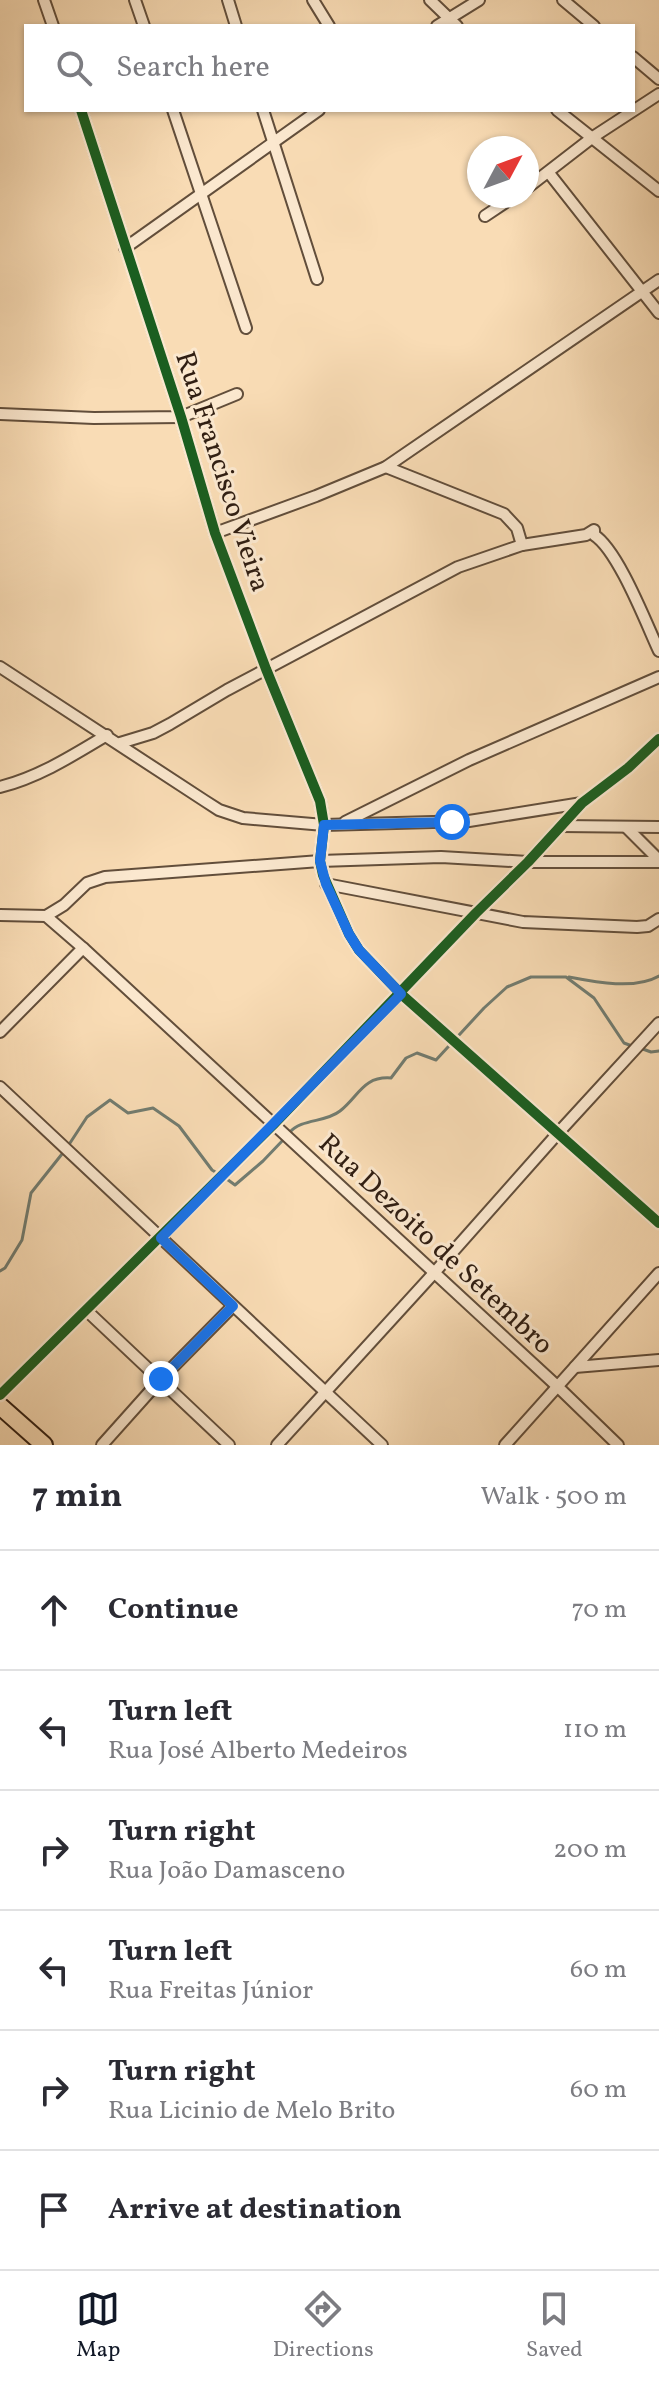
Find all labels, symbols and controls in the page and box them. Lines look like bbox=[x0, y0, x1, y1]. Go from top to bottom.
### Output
search box bbox=[24, 24, 635, 112]
icon: search bbox=[52, 46, 96, 90]
text: Search here bbox=[116, 47, 270, 89]
north arrow bbox=[467, 136, 539, 208]
street label: Rua Francisco Vieira bbox=[164, 347, 279, 597]
route start bbox=[434, 804, 470, 840]
street label: Rua Dezoito de Setembro bbox=[309, 1125, 561, 1364]
route end bbox=[143, 1361, 179, 1397]
text: 7 min bbox=[32, 1474, 122, 1521]
text: Walk · 500 m bbox=[480, 1479, 627, 1515]
icon: ahead bbox=[32, 1588, 76, 1632]
text: Continue bbox=[108, 1589, 239, 1631]
text: 70 m bbox=[572, 1592, 627, 1628]
text: Turn left bbox=[108, 1691, 232, 1733]
icon: left bbox=[32, 1708, 76, 1752]
text: 110 m bbox=[563, 1712, 627, 1748]
text: Rua José Alberto Medeiros bbox=[108, 1733, 408, 1769]
text: Turn right bbox=[108, 1811, 256, 1853]
icon: right bbox=[32, 1828, 76, 1872]
text: 200 m bbox=[553, 1832, 627, 1868]
text: Rua João Damasceno bbox=[108, 1853, 345, 1889]
text: Turn left bbox=[108, 1931, 232, 1973]
icon: left bbox=[32, 1948, 76, 1992]
text: 60 m bbox=[570, 1952, 627, 1988]
text: Rua Freitas Júnior bbox=[108, 1973, 313, 2009]
text: Turn right bbox=[108, 2051, 256, 2093]
icon: right bbox=[32, 2068, 76, 2112]
text: 60 m bbox=[570, 2072, 627, 2108]
text: Rua Licinio de Melo Brito bbox=[108, 2093, 395, 2129]
icon: arrive bbox=[32, 2188, 76, 2232]
text: Arrive at destination bbox=[108, 2189, 402, 2231]
tab: Map bbox=[76, 2287, 120, 2366]
tab: Directions bbox=[273, 2287, 374, 2366]
tab: Saved bbox=[526, 2287, 583, 2366]

